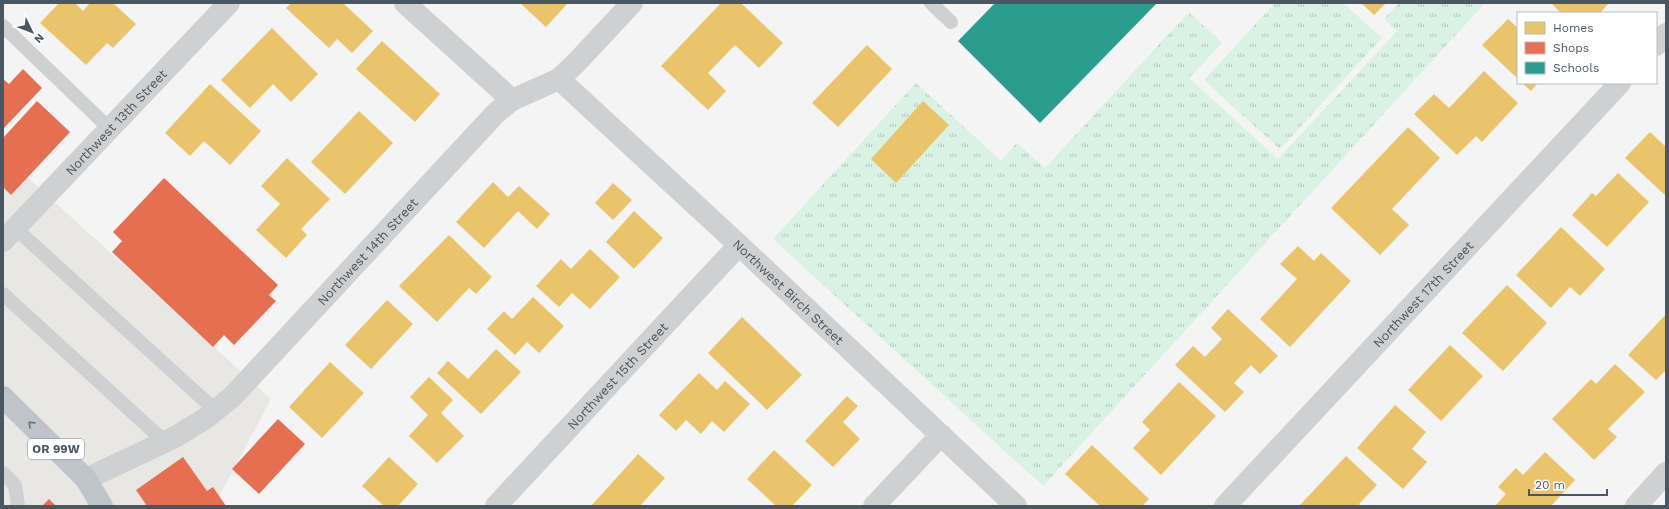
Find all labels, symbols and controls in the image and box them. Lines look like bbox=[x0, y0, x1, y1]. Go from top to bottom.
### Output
north arrow bbox=[12, 12, 52, 52]
legend bbox=[1517, 12, 1657, 84]
text: Homes bbox=[1553, 21, 1594, 35]
text: N bbox=[31, 31, 46, 46]
text: Shops bbox=[1553, 41, 1589, 55]
text: Schools bbox=[1553, 61, 1599, 75]
street label: Northwest 13th Street bbox=[62, 66, 170, 178]
street label: Northwest 14th Street bbox=[314, 194, 421, 308]
street label: Northwest Birch Street bbox=[730, 236, 847, 348]
street label: Northwest 17th Street bbox=[1370, 237, 1476, 350]
street label: Northwest 15th Street bbox=[564, 319, 671, 432]
one-way arrow bbox=[28, 421, 36, 429]
road number: OR 99W bbox=[28, 439, 84, 459]
scale bar bbox=[1529, 471, 1607, 497]
text: 20 m bbox=[1535, 478, 1565, 492]

